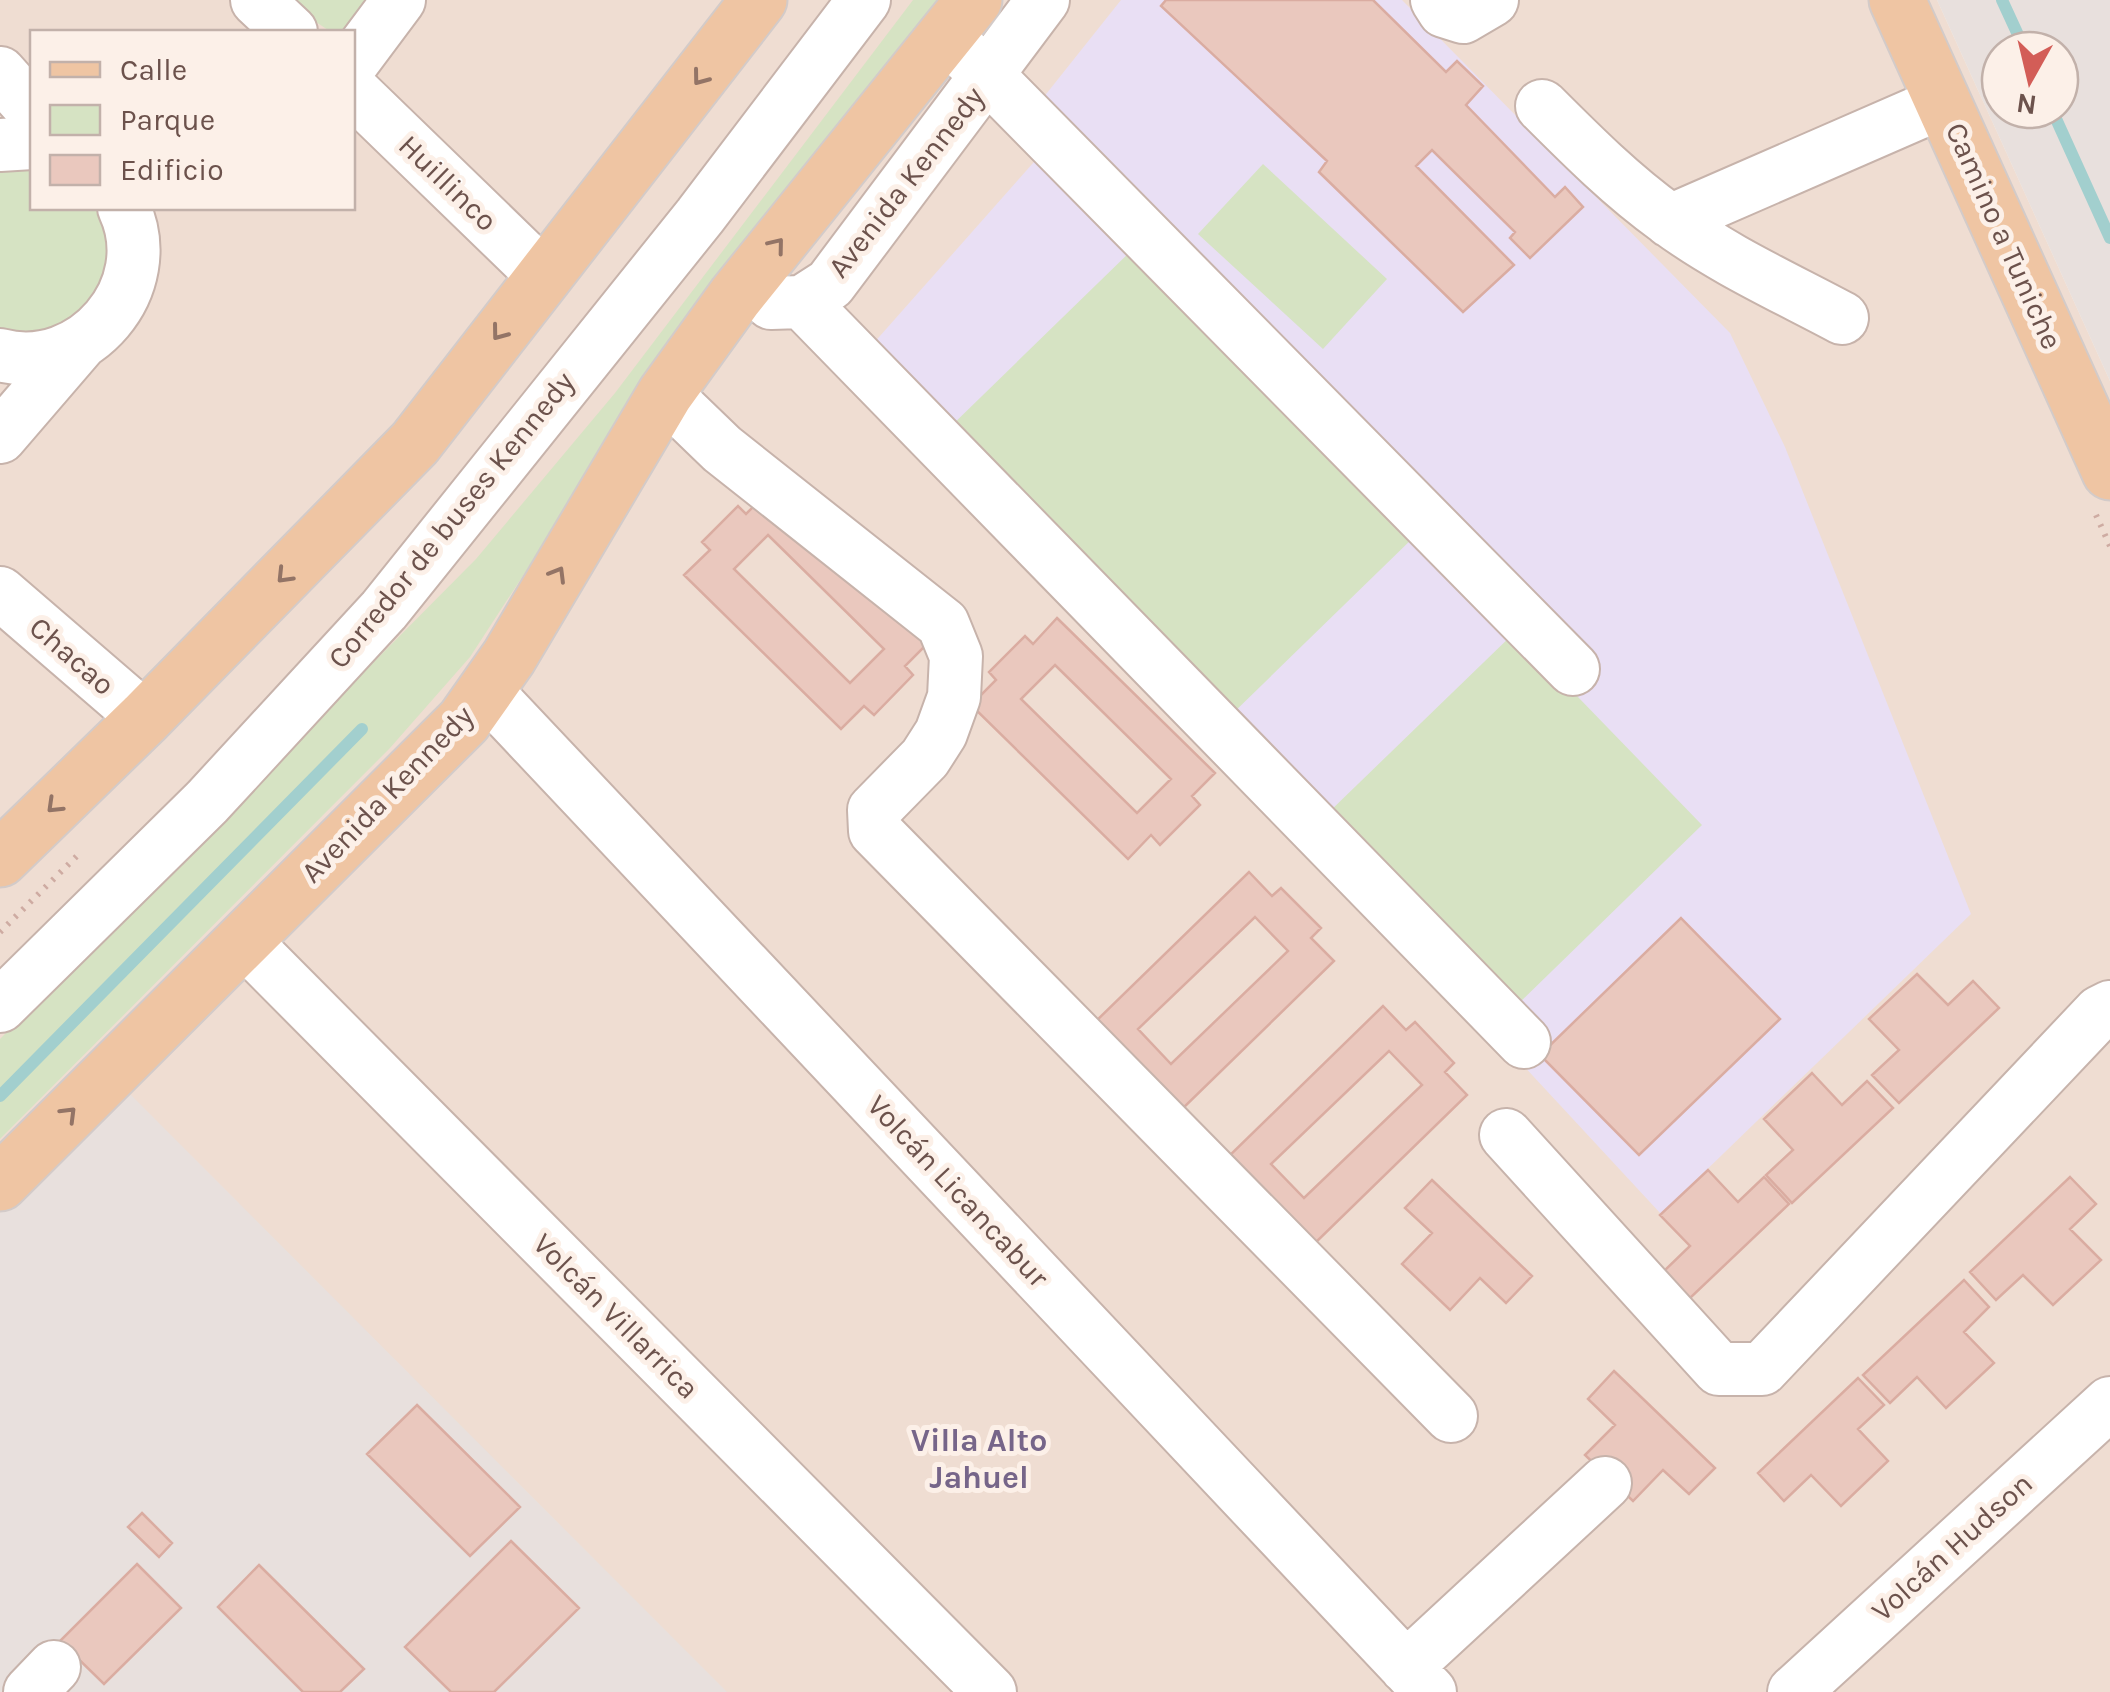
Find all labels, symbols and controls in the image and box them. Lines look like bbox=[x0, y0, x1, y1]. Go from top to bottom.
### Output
legend bbox=[30, 30, 355, 210]
north arrow bbox=[1980, 30, 2080, 130]
text: Calle bbox=[120, 52, 187, 88]
one-way arrow bbox=[694, 67, 711, 85]
street label: Avenida Kennedy bbox=[820, 79, 992, 285]
text: N bbox=[2014, 87, 2039, 122]
text: Parque bbox=[120, 102, 215, 138]
street label: Camino a Tuniche bbox=[1938, 117, 2070, 355]
street label: Huillinco bbox=[391, 127, 505, 239]
text: Edificio bbox=[120, 152, 224, 188]
one-way arrow bbox=[765, 239, 783, 257]
one-way arrow bbox=[493, 322, 511, 340]
street label: Corredor de buses Kennedy bbox=[320, 364, 582, 676]
one-way arrow bbox=[278, 565, 296, 583]
one-way arrow bbox=[546, 567, 565, 585]
street label: Chacao bbox=[22, 609, 122, 703]
street label: Avenida Kennedy bbox=[293, 698, 481, 890]
one-way arrow bbox=[48, 794, 66, 812]
street label: Volcán Licancabur bbox=[860, 1087, 1056, 1295]
one-way arrow bbox=[57, 1107, 75, 1125]
street label: Volcán Villarrica bbox=[526, 1226, 706, 1406]
district label: Villa Alto Jahuel bbox=[911, 1422, 1047, 1496]
street label: Volcán Hudson bbox=[1864, 1465, 2040, 1629]

